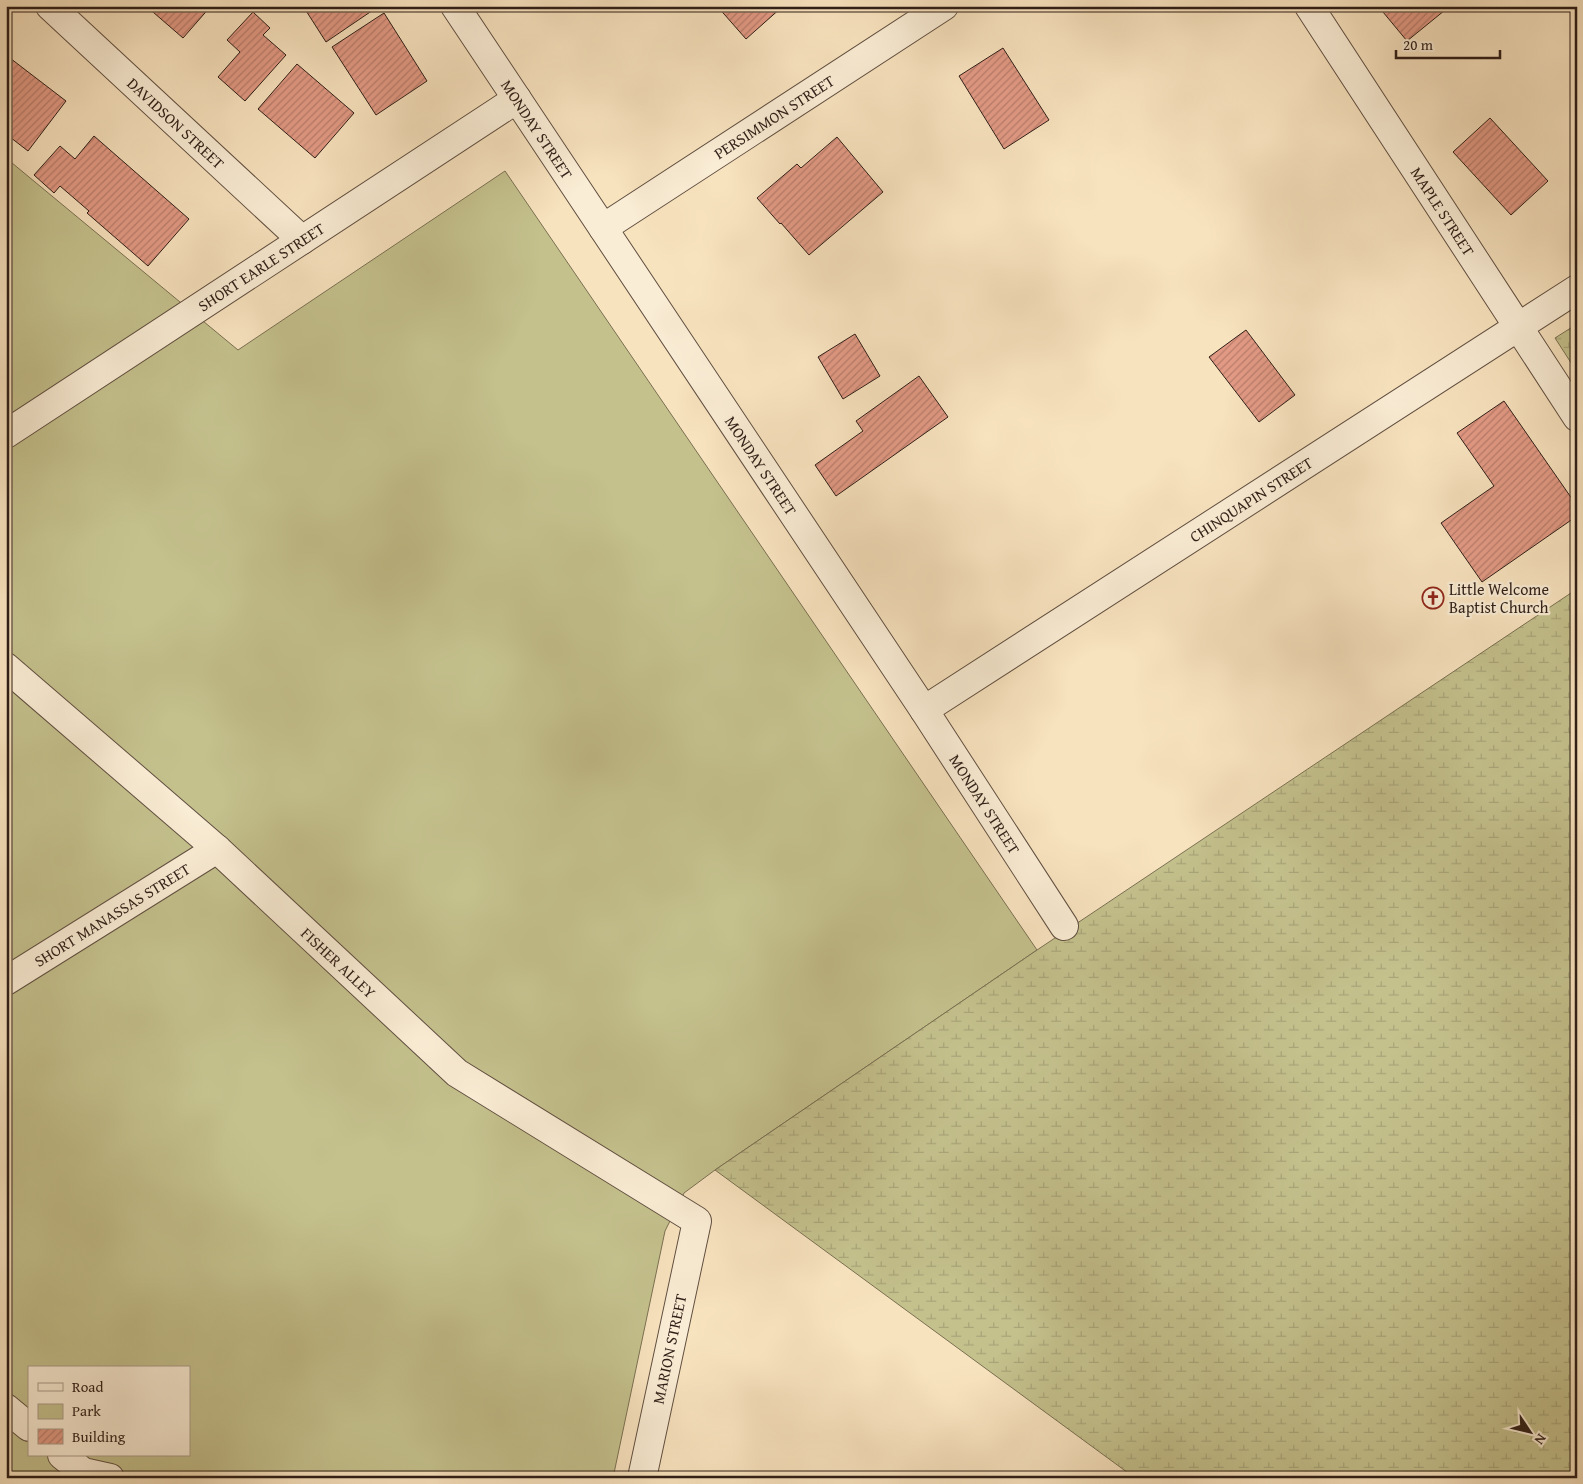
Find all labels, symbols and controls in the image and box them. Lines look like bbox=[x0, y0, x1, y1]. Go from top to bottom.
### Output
scale bar bbox=[1396, 28, 1499, 60]
text: 20 m bbox=[1403, 34, 1434, 55]
street label: PERSIMMON STREET bbox=[709, 68, 839, 165]
street label: DAVIDSON STREET bbox=[122, 72, 230, 175]
street label: MONDAY STREET bbox=[495, 75, 579, 184]
street label: MAPLE STREET bbox=[1405, 162, 1481, 261]
street label: SHORT EARLE STREET bbox=[193, 216, 329, 317]
street label: MONDAY STREET bbox=[719, 411, 803, 520]
street label: CHINQUAPIN STREET bbox=[1185, 450, 1317, 548]
place label: Little Welcome Baptist Church bbox=[1449, 577, 1549, 619]
church icon: Little Welcome Baptist Church bbox=[1421, 586, 1445, 610]
street label: MONDAY STREET bbox=[944, 749, 1026, 859]
street label: SHORT MANASSAS STREET bbox=[29, 857, 195, 973]
street label: FISHER ALLEY bbox=[296, 921, 382, 1004]
street label: MARION STREET bbox=[646, 1292, 692, 1406]
legend bbox=[28, 1366, 190, 1456]
text: Road bbox=[72, 1376, 103, 1397]
text: Park bbox=[72, 1400, 101, 1421]
north arrow bbox=[1506, 1406, 1556, 1456]
text: Building bbox=[72, 1426, 126, 1447]
text: N bbox=[1529, 1430, 1552, 1450]

